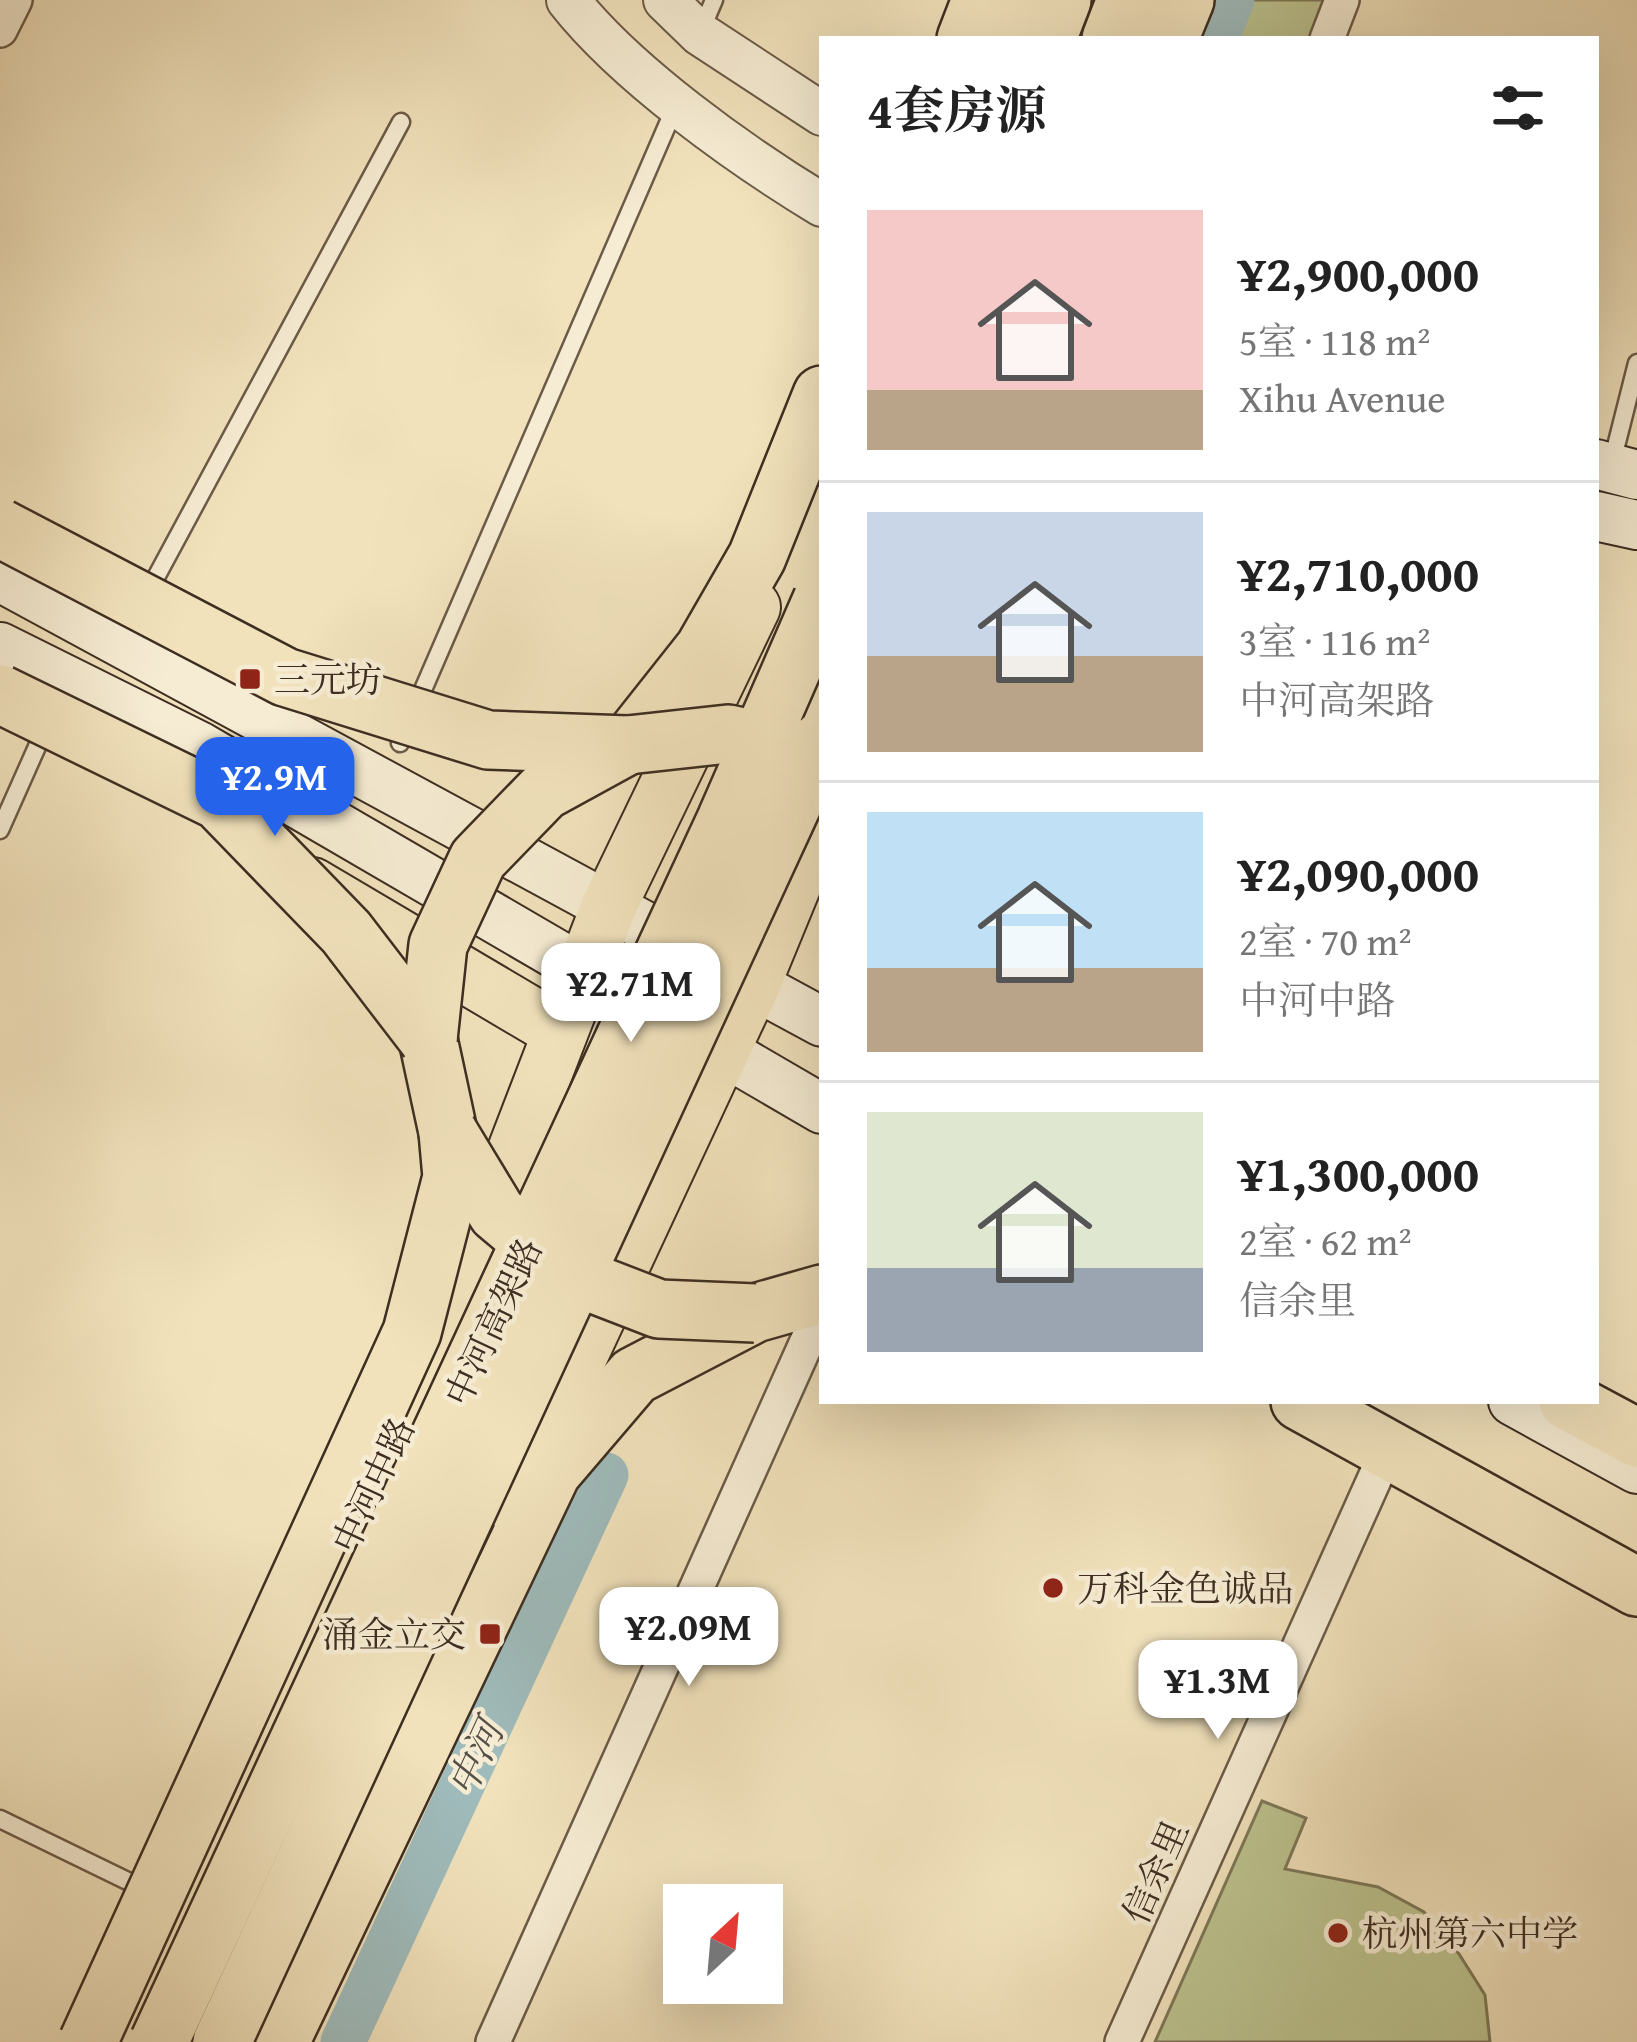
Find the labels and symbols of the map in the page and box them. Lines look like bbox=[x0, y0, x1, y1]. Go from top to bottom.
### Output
place label: 三元坊 bbox=[274, 652, 382, 705]
marker: 三元坊 bbox=[237, 666, 263, 692]
pin: ¥2.9M bbox=[191, 737, 359, 839]
pin: ¥2.71M bbox=[533, 943, 729, 1045]
street label: 中河高架路 bbox=[430, 1229, 555, 1415]
street label: 中河中路 bbox=[318, 1408, 427, 1561]
place label: 万科金色诚品 bbox=[1077, 1561, 1293, 1614]
marker: 万科金色诚品 bbox=[1040, 1575, 1066, 1601]
pin: ¥2.09M bbox=[591, 1587, 787, 1689]
place label: 涌金立交 bbox=[322, 1607, 466, 1660]
marker: 涌金立交 bbox=[477, 1621, 503, 1647]
pin: ¥1.3M bbox=[1134, 1640, 1302, 1742]
water label: 中河 bbox=[432, 1705, 519, 1805]
street label: 信余里 bbox=[1108, 1812, 1201, 1932]
north arrow bbox=[663, 1884, 783, 2004]
place label: 杭州第六中学 bbox=[1362, 1906, 1578, 1959]
marker: 杭州第六中学 bbox=[1325, 1920, 1351, 1946]

